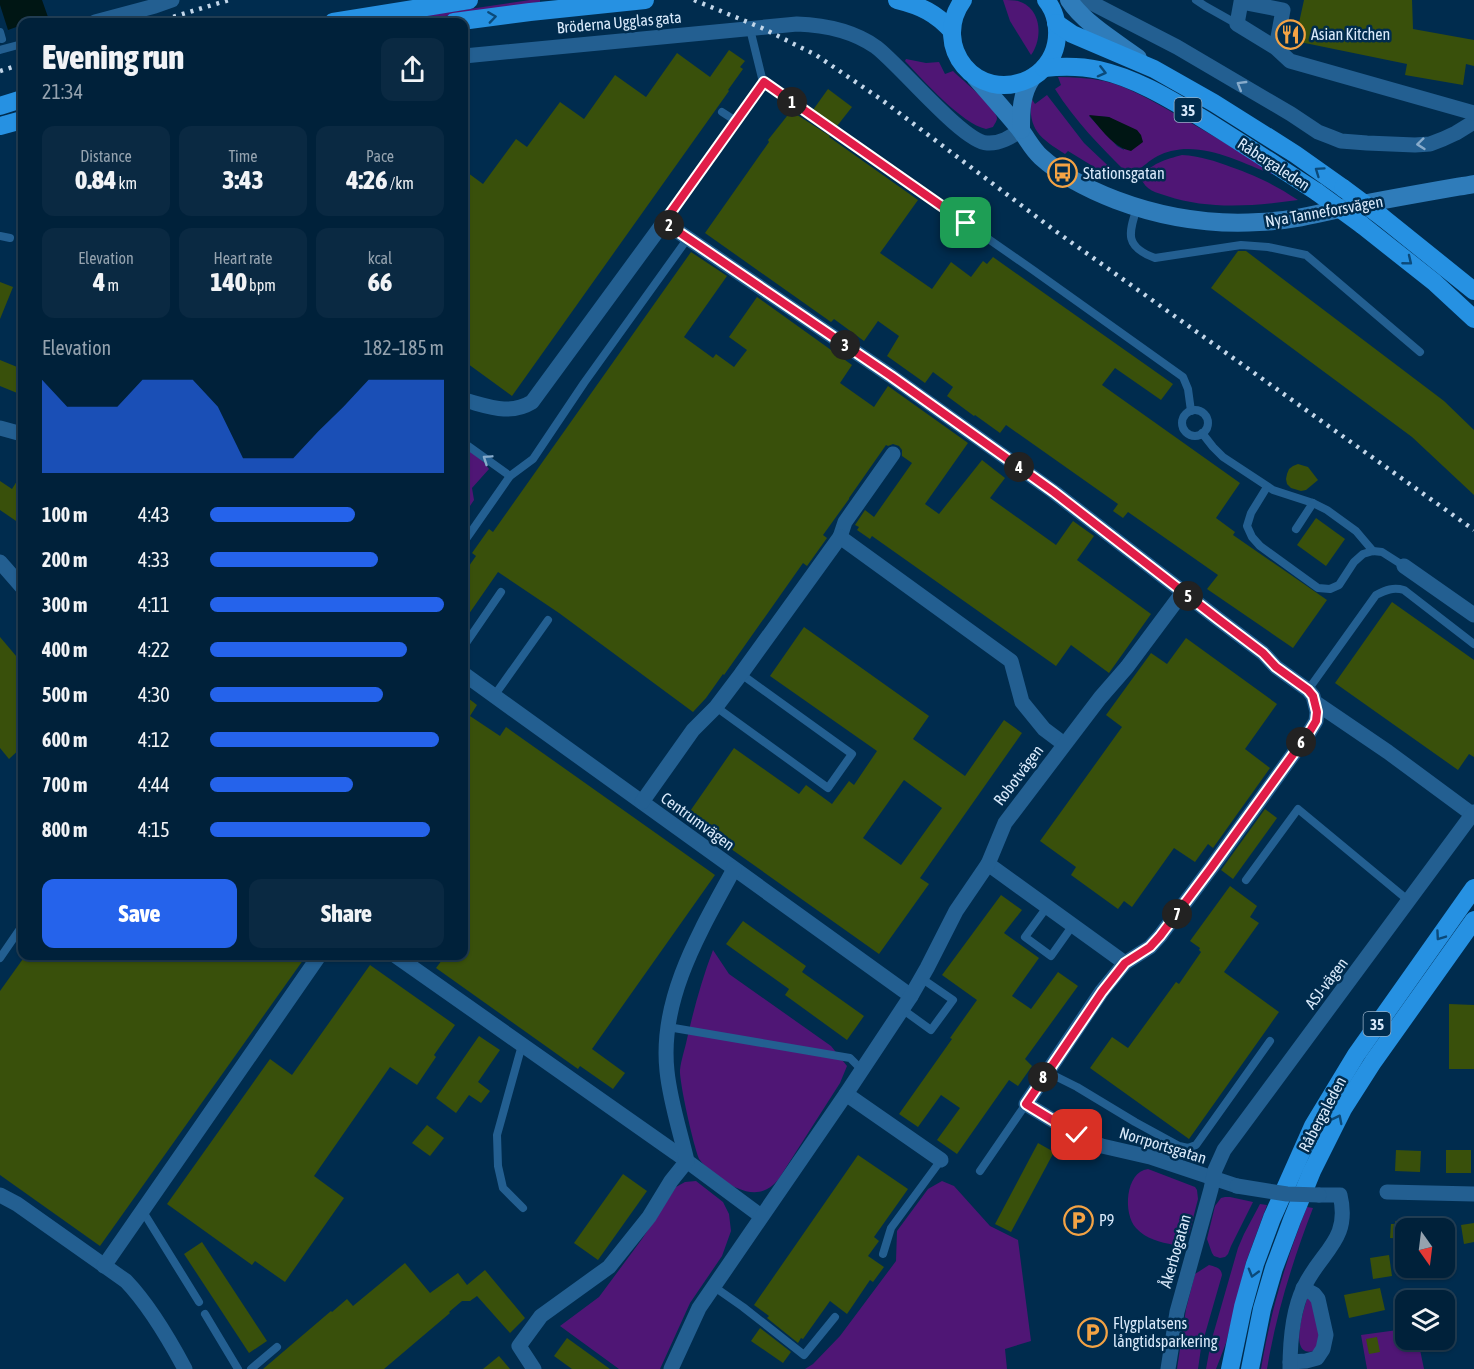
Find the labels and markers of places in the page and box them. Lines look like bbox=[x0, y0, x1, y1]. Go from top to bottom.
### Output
restaurant icon: Asian Kitchen bbox=[1274, 18, 1306, 50]
place label: Asian Kitchen bbox=[1311, 25, 1390, 43]
pin: 1 bbox=[777, 87, 807, 117]
bus stop icon: Stationsgatan bbox=[1046, 157, 1078, 189]
place label: Stationsgatan bbox=[1083, 164, 1165, 183]
pin bbox=[940, 197, 991, 248]
pin: 2 bbox=[654, 210, 684, 240]
pin: 3 bbox=[830, 330, 860, 360]
pin: 4 bbox=[1004, 452, 1034, 482]
pin: 5 bbox=[1173, 581, 1203, 611]
pin: 6 bbox=[1286, 727, 1316, 757]
pin: 7 bbox=[1162, 899, 1192, 929]
pin: 8 bbox=[1028, 1062, 1058, 1092]
pin bbox=[1051, 1109, 1102, 1160]
parking icon: P9 bbox=[1062, 1204, 1094, 1236]
place label: P9 bbox=[1099, 1211, 1114, 1229]
place label: Flygplatsens långtidsparkering bbox=[1113, 1314, 1218, 1351]
parking icon: Flygplatsens långtidsparkering bbox=[1076, 1316, 1108, 1348]

